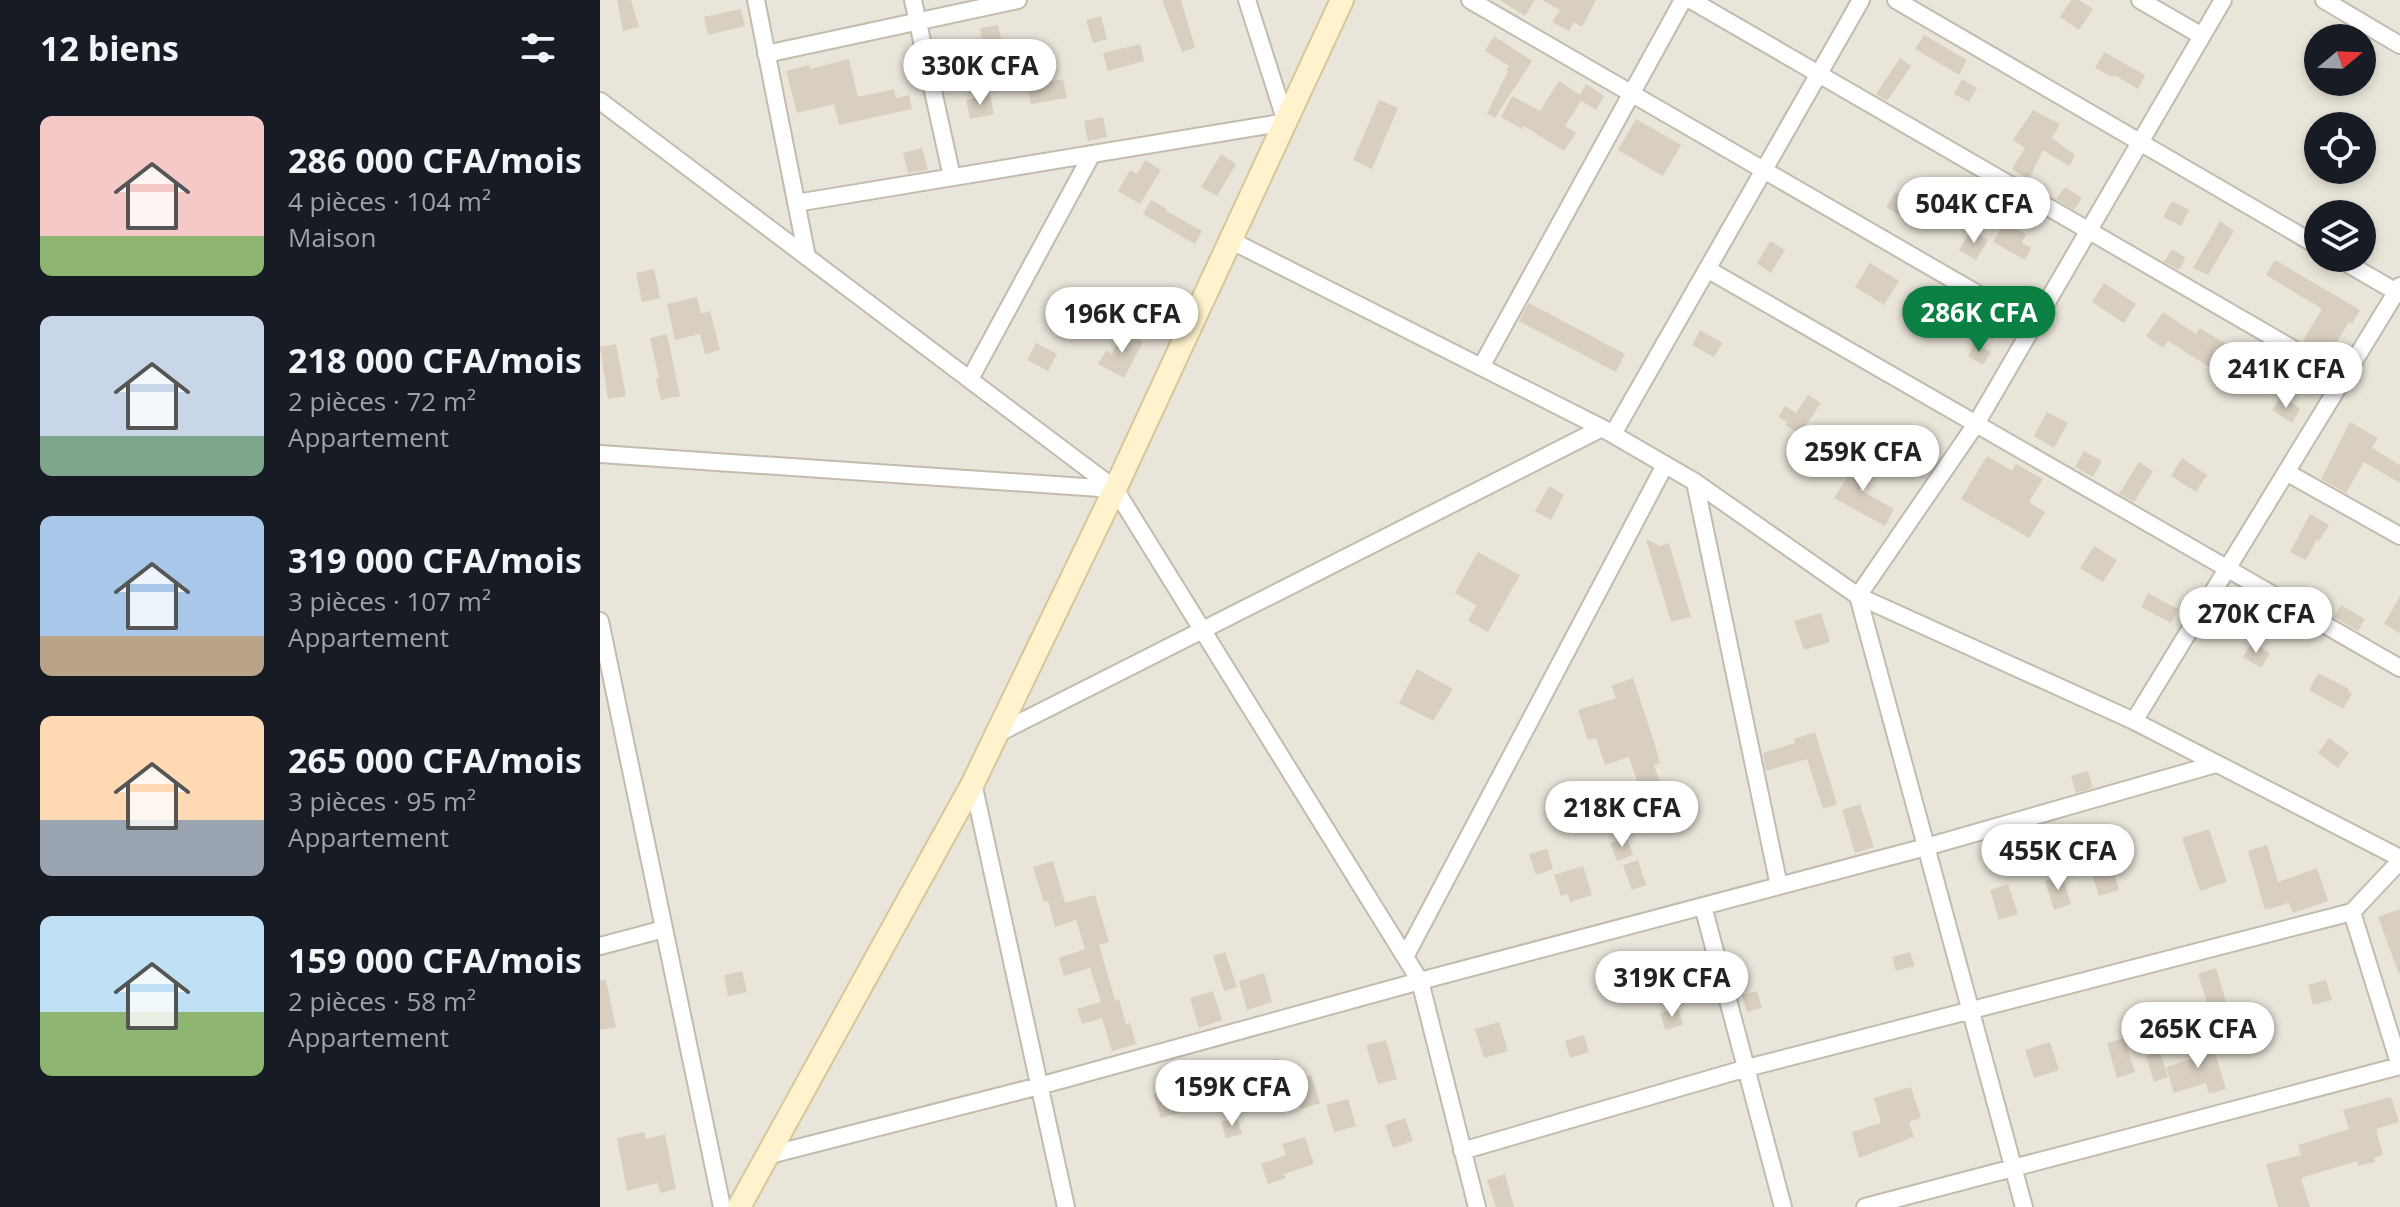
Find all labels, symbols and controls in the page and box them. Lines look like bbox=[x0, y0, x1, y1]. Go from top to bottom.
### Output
north arrow bbox=[2304, 24, 2376, 96]
map controls bbox=[2304, 24, 2376, 272]
text: 12 biens bbox=[40, 25, 179, 71]
icon: filters bbox=[516, 26, 560, 70]
pin: 330K CFA bbox=[897, 39, 1063, 107]
text: 330K CFA bbox=[921, 47, 1039, 83]
button: locate bbox=[2304, 112, 2376, 184]
text: 286 000 CFA/mois bbox=[288, 137, 582, 183]
icon: home bbox=[104, 148, 200, 244]
pin: 504K CFA bbox=[1891, 177, 2057, 245]
text: 4 pièces · 104 m² bbox=[288, 183, 491, 219]
text: 504K CFA bbox=[1915, 185, 2033, 221]
button: layers bbox=[2304, 200, 2376, 272]
text: Maison bbox=[288, 219, 376, 255]
pin: 286K CFA bbox=[1896, 286, 2062, 354]
pin: 196K CFA bbox=[1039, 287, 1205, 355]
text: 286K CFA bbox=[1920, 294, 2038, 330]
text: 196K CFA bbox=[1063, 295, 1181, 331]
text: 218 000 CFA/mois bbox=[288, 337, 582, 383]
pin: 241K CFA bbox=[2203, 342, 2369, 410]
icon: home bbox=[104, 348, 200, 444]
text: 241K CFA bbox=[2227, 350, 2345, 386]
text: 2 pièces · 72 m² bbox=[288, 383, 476, 419]
text: Appartement bbox=[288, 419, 449, 455]
pin: 259K CFA bbox=[1780, 425, 1946, 493]
text: 259K CFA bbox=[1804, 433, 1922, 469]
text: 319 000 CFA/mois bbox=[288, 537, 582, 583]
icon: home bbox=[104, 548, 200, 644]
text: 3 pièces · 107 m² bbox=[288, 583, 491, 619]
pin: 270K CFA bbox=[2173, 587, 2339, 655]
text: 270K CFA bbox=[2197, 595, 2315, 631]
text: Appartement bbox=[288, 619, 449, 655]
text: 265 000 CFA/mois bbox=[288, 737, 582, 783]
icon: home bbox=[104, 748, 200, 844]
pin: 218K CFA bbox=[1539, 781, 1705, 849]
text: 3 pièces · 95 m² bbox=[288, 783, 476, 819]
text: 218K CFA bbox=[1563, 789, 1681, 825]
text: Appartement bbox=[288, 819, 449, 855]
pin: 455K CFA bbox=[1975, 824, 2141, 892]
text: 455K CFA bbox=[1999, 832, 2117, 868]
text: 159 000 CFA/mois bbox=[288, 937, 582, 983]
icon: home bbox=[104, 948, 200, 1044]
pin: 319K CFA bbox=[1589, 951, 1755, 1019]
text: 319K CFA bbox=[1613, 959, 1731, 995]
text: 2 pièces · 58 m² bbox=[288, 983, 476, 1019]
pin: 265K CFA bbox=[2115, 1002, 2281, 1070]
text: 265K CFA bbox=[2139, 1010, 2257, 1046]
text: Appartement bbox=[288, 1019, 449, 1055]
pin: 159K CFA bbox=[1149, 1060, 1315, 1128]
text: 159K CFA bbox=[1173, 1068, 1291, 1104]

